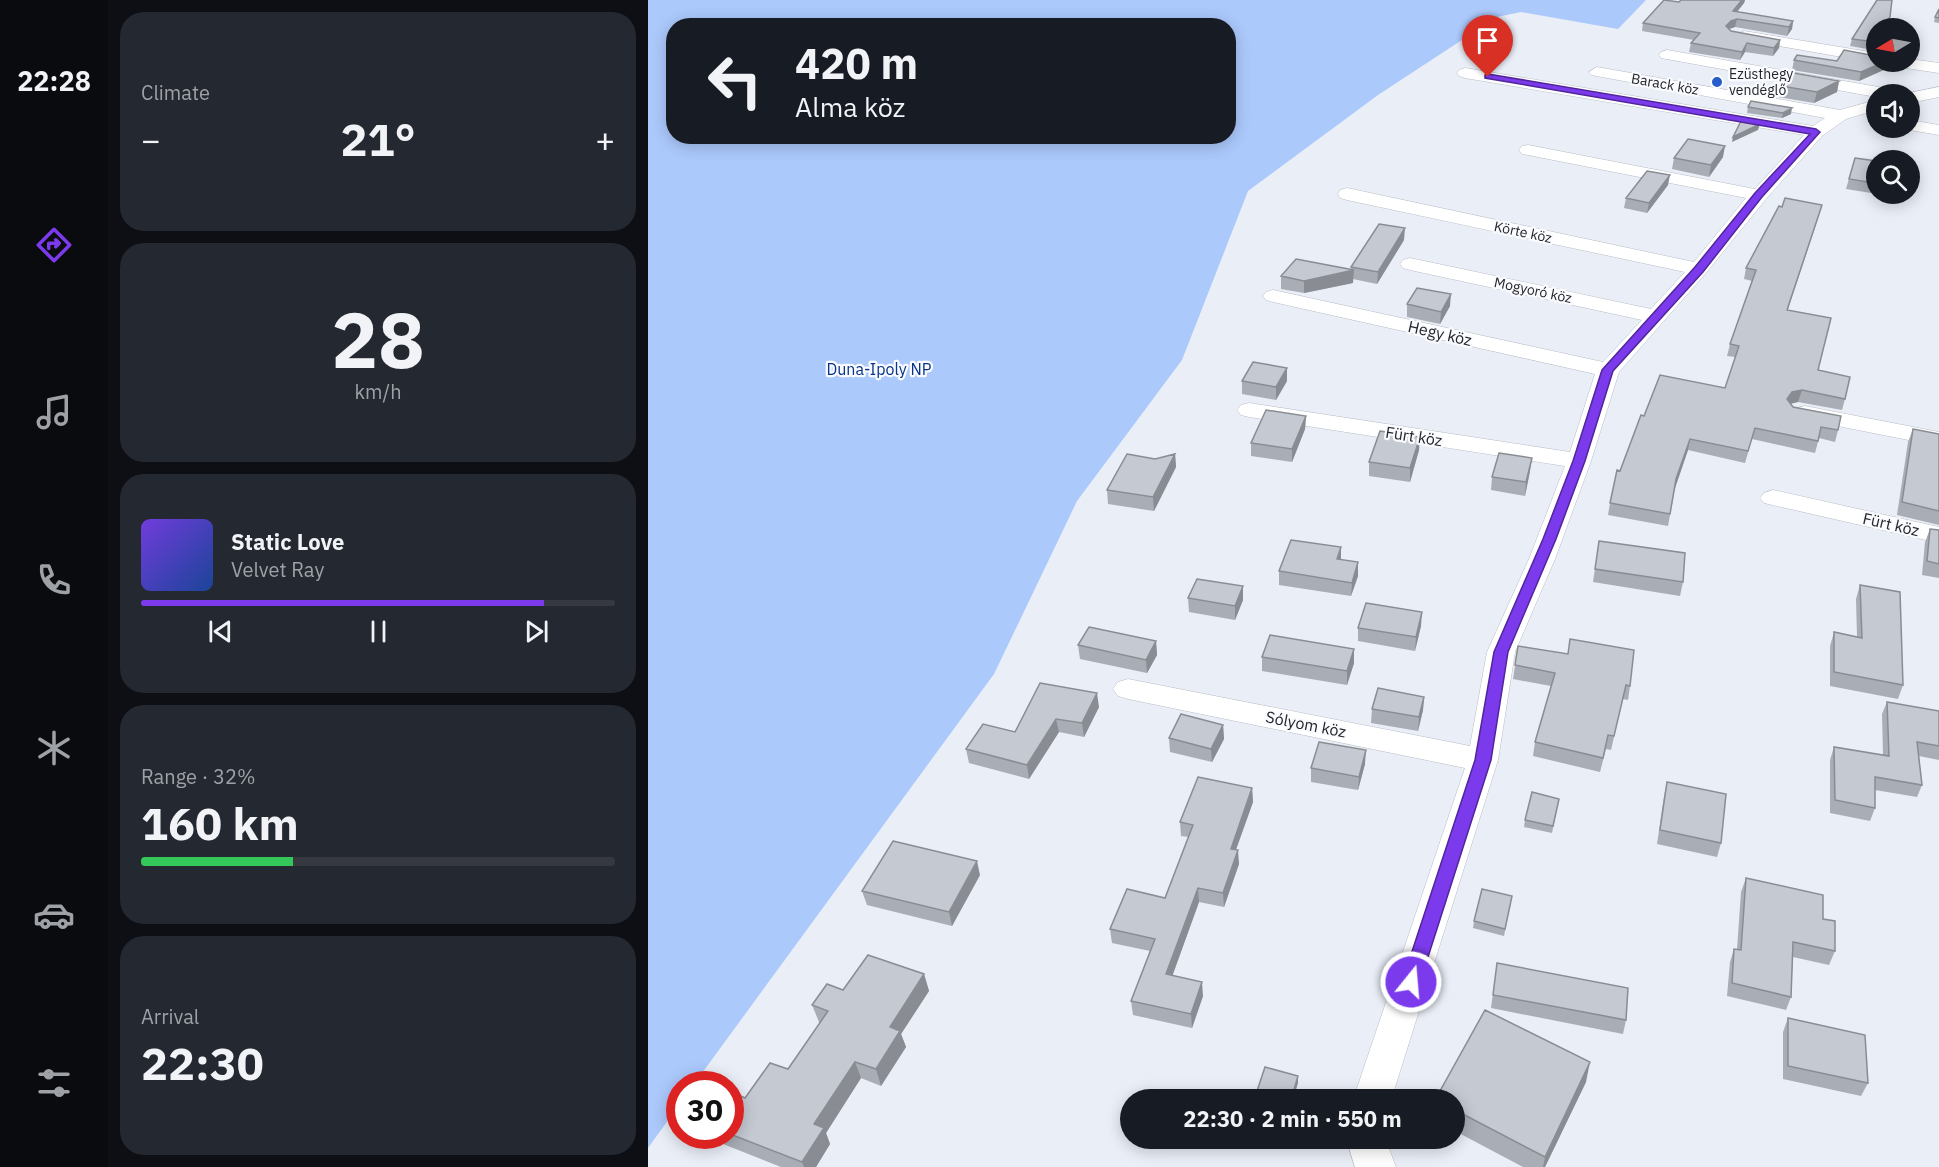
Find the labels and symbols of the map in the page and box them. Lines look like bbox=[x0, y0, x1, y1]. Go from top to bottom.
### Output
pin bbox=[1462, 15, 1513, 77]
north arrow bbox=[1866, 18, 1920, 72]
place label: Ezüsthegy vendéglő bbox=[1729, 65, 1793, 99]
street label: Barack köz bbox=[1630, 69, 1701, 99]
marker: Ezüsthegy vendéglő bbox=[1710, 75, 1724, 89]
street label: Körte köz bbox=[1492, 217, 1554, 247]
street label: Mogyoró köz bbox=[1492, 273, 1574, 307]
street label: Hegy köz bbox=[1406, 316, 1474, 350]
park label: Duna-Ipoly NP bbox=[827, 359, 932, 379]
street label: Fürt köz bbox=[1384, 422, 1444, 450]
street label: Fürt köz bbox=[1861, 508, 1921, 540]
street label: Sólyom köz bbox=[1264, 706, 1348, 742]
position arrow bbox=[1379, 950, 1443, 1014]
speed limit sign: 30 bbox=[666, 1071, 744, 1149]

